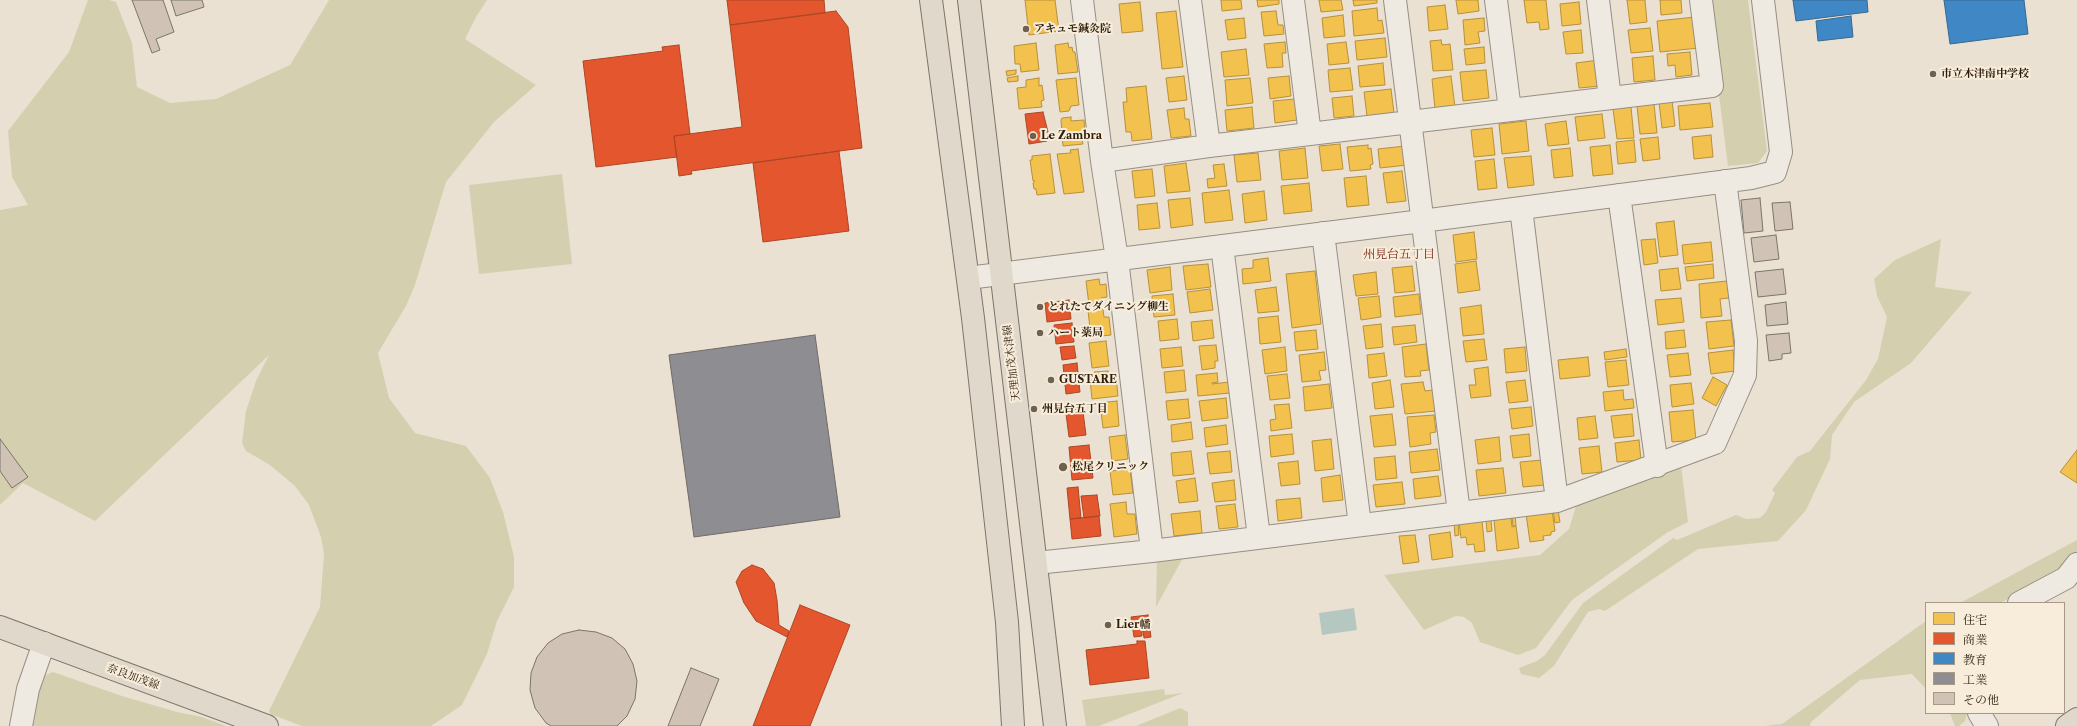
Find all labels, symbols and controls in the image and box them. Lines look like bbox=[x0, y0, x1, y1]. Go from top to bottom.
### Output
place label: アキュモ鍼灸院 bbox=[1034, 22, 1111, 36]
marker: アキュモ鍼灸院 bbox=[1021, 24, 1031, 34]
place label: 市立木津南中学校 bbox=[1941, 67, 2029, 81]
marker: 市立木津南中学校 bbox=[1928, 69, 1938, 79]
place label: Le Zambra bbox=[1041, 129, 1102, 143]
marker: Le Zambra bbox=[1028, 131, 1038, 141]
district label: 州見台五丁目 bbox=[1363, 248, 1435, 262]
place label: とれたてダイニング柳生 bbox=[1048, 300, 1169, 314]
marker: とれたてダイニング柳生 bbox=[1035, 302, 1045, 312]
street label: 天理加茂木津線 bbox=[1001, 324, 1023, 402]
place label: ハート薬局 bbox=[1048, 326, 1103, 340]
marker: ハート薬局 bbox=[1035, 328, 1045, 338]
place label: GUSTARE bbox=[1059, 373, 1117, 387]
marker: GUSTARE bbox=[1046, 375, 1056, 385]
place label: 州見台五丁目 bbox=[1042, 402, 1108, 416]
marker: 州見台五丁目 bbox=[1029, 404, 1039, 414]
place label: 松尾クリニック bbox=[1072, 460, 1149, 474]
marker: 松尾クリニック bbox=[1057, 461, 1069, 473]
legend bbox=[1925, 602, 2065, 714]
text: 住宅 bbox=[1963, 612, 1987, 627]
place label: Lier幡 bbox=[1116, 618, 1150, 632]
marker: Lier幡 bbox=[1103, 620, 1113, 630]
text: 商業 bbox=[1963, 632, 1987, 647]
text: 教育 bbox=[1963, 652, 1987, 667]
street label: 奈良加茂線 bbox=[105, 661, 161, 693]
text: 工業 bbox=[1963, 672, 1987, 687]
text: その他 bbox=[1963, 692, 1999, 707]

